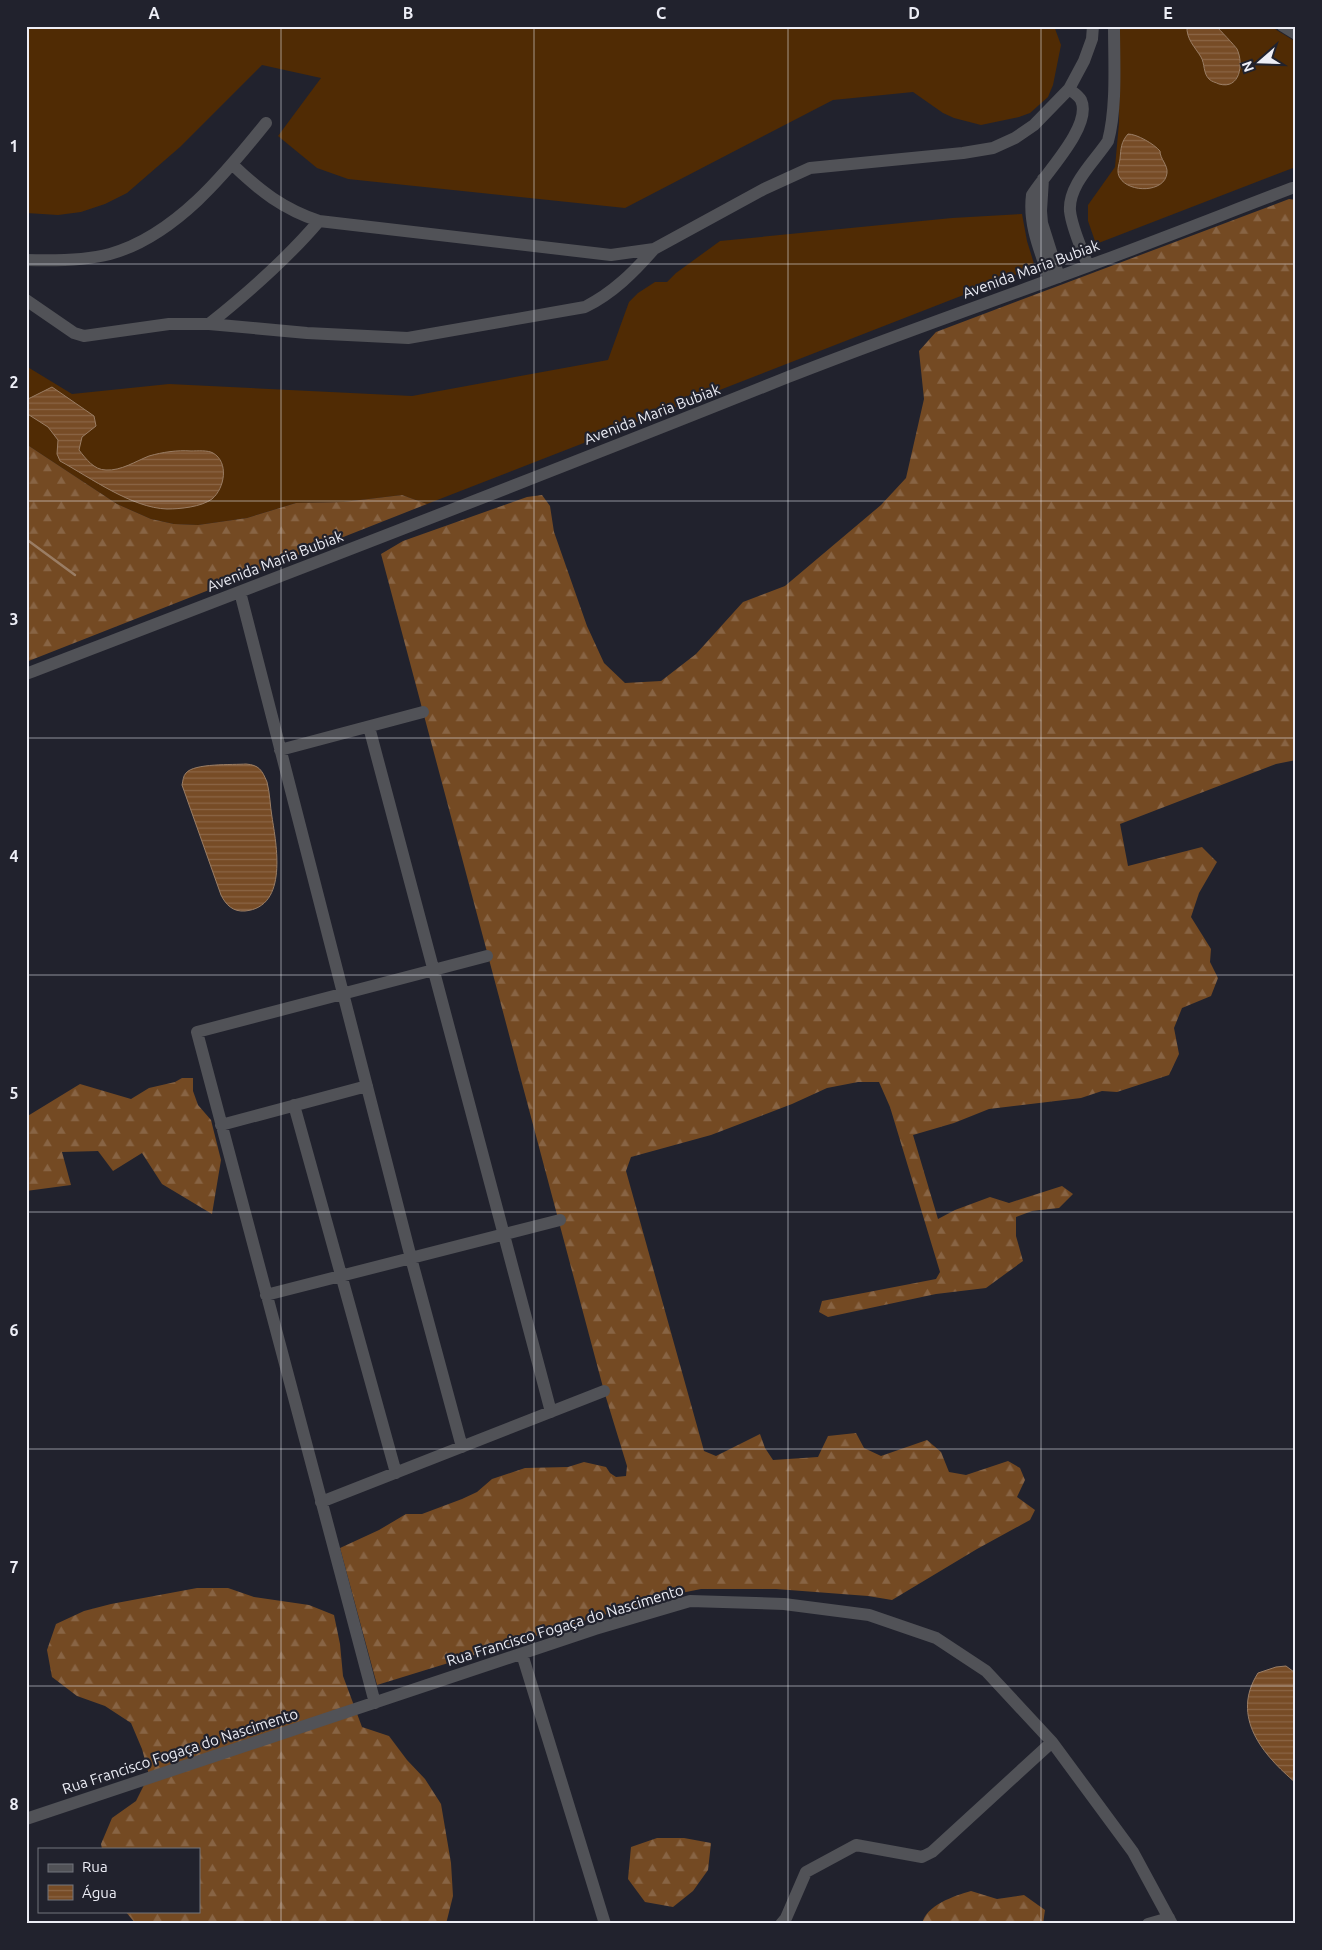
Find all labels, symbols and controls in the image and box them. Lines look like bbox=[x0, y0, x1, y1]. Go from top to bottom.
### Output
text: A bbox=[148, 4, 160, 22]
text: B bbox=[403, 4, 413, 22]
text: C bbox=[656, 4, 666, 22]
text: D bbox=[908, 4, 920, 22]
text: E bbox=[1163, 4, 1173, 22]
north arrow bbox=[1234, 38, 1284, 88]
text: N bbox=[1238, 59, 1257, 74]
text: 1 bbox=[9, 137, 19, 155]
street label: Avenida Maria Bubiak bbox=[960, 236, 1102, 302]
text: 2 bbox=[9, 373, 19, 391]
street label: Avenida Maria Bubiak bbox=[582, 380, 723, 448]
street label: Avenida Maria Bubiak bbox=[205, 527, 346, 595]
text: 3 bbox=[9, 610, 19, 628]
text: 4 bbox=[9, 847, 19, 865]
text: 5 bbox=[9, 1084, 19, 1102]
text: 6 bbox=[9, 1321, 19, 1339]
text: 7 bbox=[9, 1558, 19, 1576]
street label: Rua Francisco Fogaça do Nascimento bbox=[444, 1581, 686, 1669]
street label: Rua Francisco Fogaça do Nascimento bbox=[60, 1705, 300, 1797]
text: 8 bbox=[9, 1795, 19, 1813]
legend bbox=[38, 1848, 200, 1912]
text: Rua bbox=[82, 1858, 108, 1875]
text: Água bbox=[82, 1884, 117, 1901]

